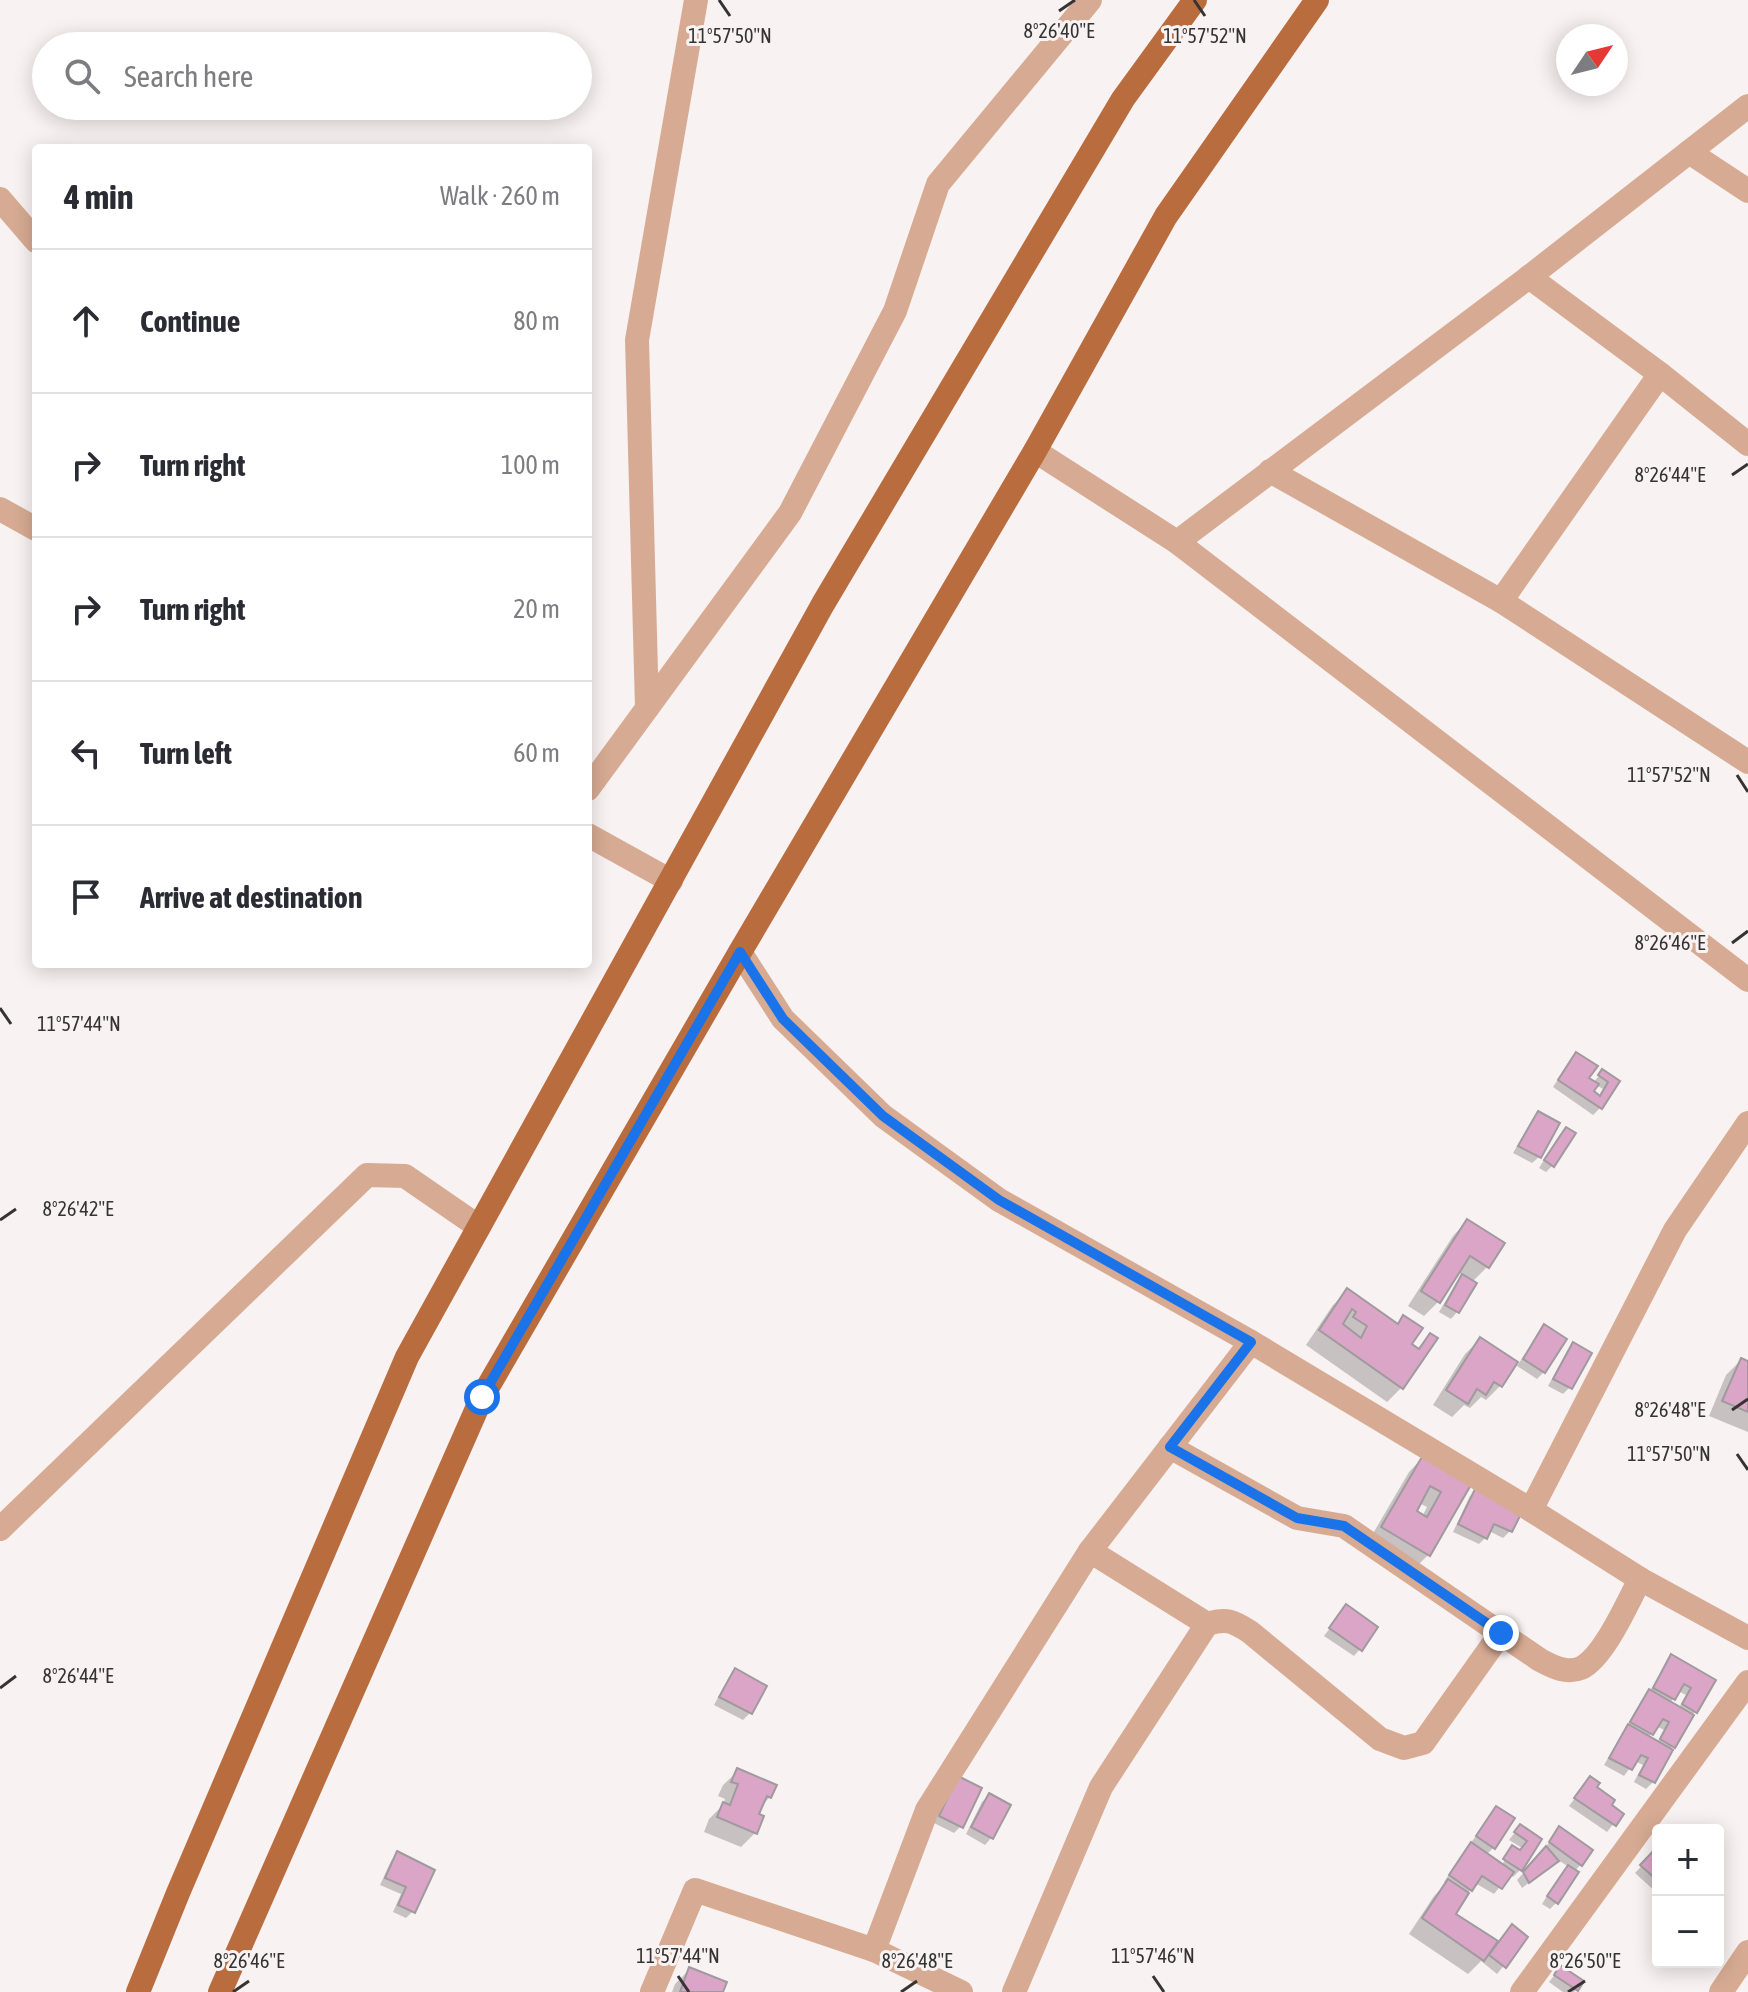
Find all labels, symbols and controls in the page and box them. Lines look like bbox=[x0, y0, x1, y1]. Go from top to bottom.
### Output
text: 8°26'40"E bbox=[1024, 19, 1095, 42]
text: 11°57'50"N bbox=[688, 24, 772, 47]
text: 11°57'52"N bbox=[1163, 24, 1247, 47]
north arrow bbox=[1556, 24, 1628, 96]
search box bbox=[32, 32, 592, 120]
icon: search bbox=[60, 54, 104, 98]
text: Search here bbox=[124, 59, 253, 93]
text: 4 min bbox=[64, 177, 133, 216]
text: Walk · 260 m bbox=[440, 181, 560, 211]
icon: ahead bbox=[64, 299, 108, 343]
text: Continue bbox=[140, 304, 240, 338]
text: 80 m bbox=[513, 306, 560, 336]
icon: right bbox=[64, 443, 108, 487]
text: Turn right bbox=[140, 448, 246, 482]
text: 100 m bbox=[501, 450, 560, 480]
text: 8°26'44"E bbox=[1635, 463, 1706, 486]
icon: right bbox=[64, 587, 108, 631]
text: Turn right bbox=[140, 592, 246, 626]
text: 20 m bbox=[513, 594, 560, 624]
icon: left bbox=[64, 731, 108, 775]
text: Turn left bbox=[140, 736, 232, 770]
text: 60 m bbox=[513, 738, 560, 768]
text: 11°57'52"N bbox=[1627, 763, 1711, 786]
icon: arrive bbox=[64, 875, 108, 919]
text: Arrive at destination bbox=[140, 880, 362, 914]
text: 8°26'46"E bbox=[1635, 931, 1706, 954]
text: 11°57'44"N bbox=[37, 1012, 121, 1035]
text: 8°26'42"E bbox=[43, 1197, 114, 1220]
route start bbox=[464, 1379, 500, 1415]
text: 8°26'48"E bbox=[1635, 1398, 1706, 1421]
text: 11°57'50"N bbox=[1627, 1442, 1711, 1465]
route end bbox=[1483, 1615, 1519, 1651]
text: 8°26'44"E bbox=[43, 1664, 114, 1687]
map controls bbox=[1652, 1824, 1724, 1968]
button: + bbox=[1652, 1824, 1724, 1896]
button: − bbox=[1652, 1896, 1724, 1968]
text: 11°57'44"N bbox=[636, 1944, 720, 1967]
text: 11°57'46"N bbox=[1111, 1944, 1195, 1967]
text: 8°26'46"E bbox=[214, 1949, 285, 1972]
text: 8°26'48"E bbox=[882, 1949, 953, 1972]
text: 8°26'50"E bbox=[1550, 1949, 1621, 1972]

